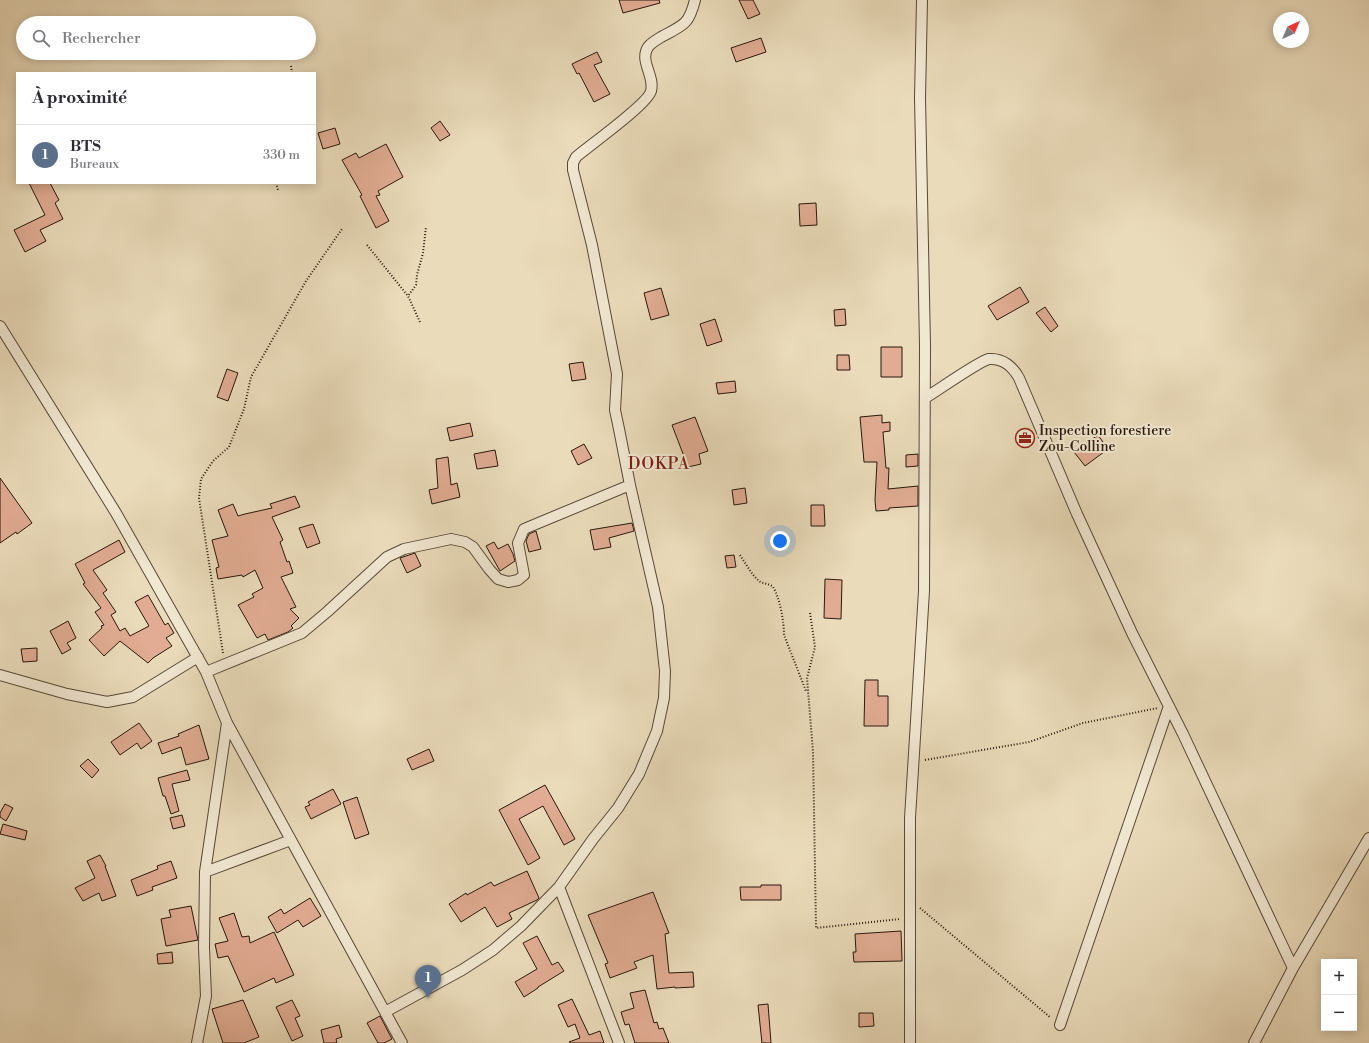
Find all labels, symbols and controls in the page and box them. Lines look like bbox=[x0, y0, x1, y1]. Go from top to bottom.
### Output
north arrow bbox=[1273, 12, 1309, 48]
search box bbox=[16, 16, 316, 60]
icon: search bbox=[30, 27, 52, 49]
text: Rechercher bbox=[62, 29, 141, 48]
text: À proximité bbox=[32, 87, 127, 109]
text: BTS bbox=[70, 137, 101, 156]
text: 1 bbox=[42, 147, 48, 163]
text: 330 m bbox=[263, 147, 300, 163]
text: Bureaux bbox=[70, 156, 119, 172]
place label: Inspection forestiere Zou-Colline bbox=[1039, 422, 1171, 456]
office icon: Inspection forestiere Zou-Colline bbox=[1014, 427, 1036, 449]
district label: DOKPA bbox=[628, 454, 690, 474]
your location bbox=[770, 531, 790, 551]
map controls bbox=[1321, 959, 1357, 1031]
button: + bbox=[1321, 959, 1357, 995]
pin: 1 bbox=[415, 965, 441, 998]
button: − bbox=[1321, 995, 1357, 1031]

